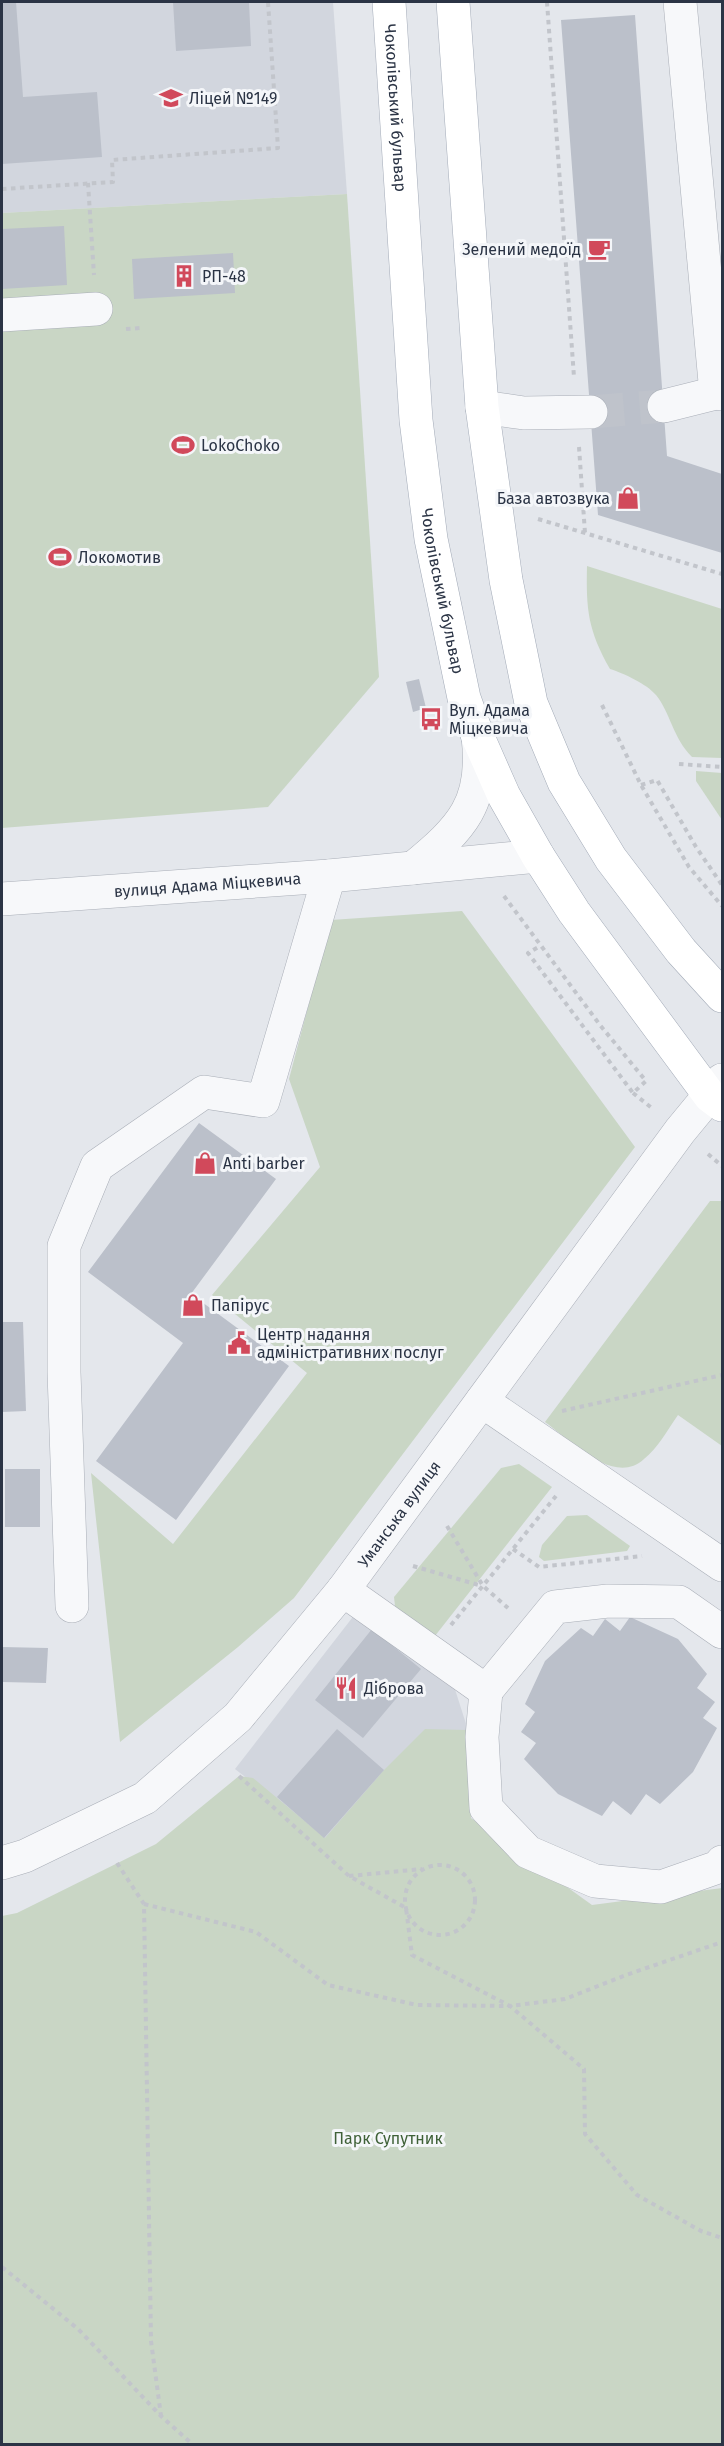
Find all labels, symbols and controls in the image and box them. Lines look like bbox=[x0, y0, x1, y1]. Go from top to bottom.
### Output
street label: Чоколівський бульвар bbox=[381, 23, 411, 192]
school or university icon: Ліцей №149 bbox=[158, 85, 184, 111]
place label: Ліцей №149 bbox=[189, 89, 277, 108]
cafe icon: Зелений медоїд bbox=[586, 236, 612, 262]
place label: Зелений медоїд bbox=[462, 240, 581, 259]
building icon: РП-48 bbox=[171, 263, 197, 289]
place label: РП-48 bbox=[202, 267, 246, 286]
sports icon: LokoChoko bbox=[170, 432, 196, 458]
place label: LokoChoko bbox=[201, 436, 280, 455]
shop icon: База автозвука bbox=[615, 485, 641, 511]
place label: База автозвука bbox=[497, 489, 610, 508]
street label: Чоколівський бульвар bbox=[418, 507, 468, 675]
sports icon: Локомотив bbox=[47, 544, 73, 570]
place label: Локомотив bbox=[78, 548, 161, 567]
place label: Вул. Адама Міцкевича bbox=[449, 701, 530, 738]
bus stop icon: Вул. Адама Міцкевича bbox=[418, 706, 444, 732]
street label: вулиця Адама Міцкевича bbox=[113, 868, 302, 901]
shop icon: Anti barber bbox=[192, 1150, 218, 1176]
place label: Anti barber bbox=[223, 1154, 306, 1173]
shop icon: Папірус bbox=[180, 1292, 206, 1318]
place label: Папірус bbox=[211, 1296, 270, 1315]
place label: Центр надання адміністративних послуг bbox=[257, 1325, 444, 1362]
public building icon: Центр надання адміністративних послуг bbox=[226, 1330, 252, 1356]
street label: Уманська вулиця bbox=[354, 1457, 444, 1571]
restaurant icon: Діброва bbox=[333, 1675, 359, 1701]
place label: Діброва bbox=[363, 1679, 424, 1698]
park label: Парк Супутник bbox=[333, 2129, 443, 2148]

